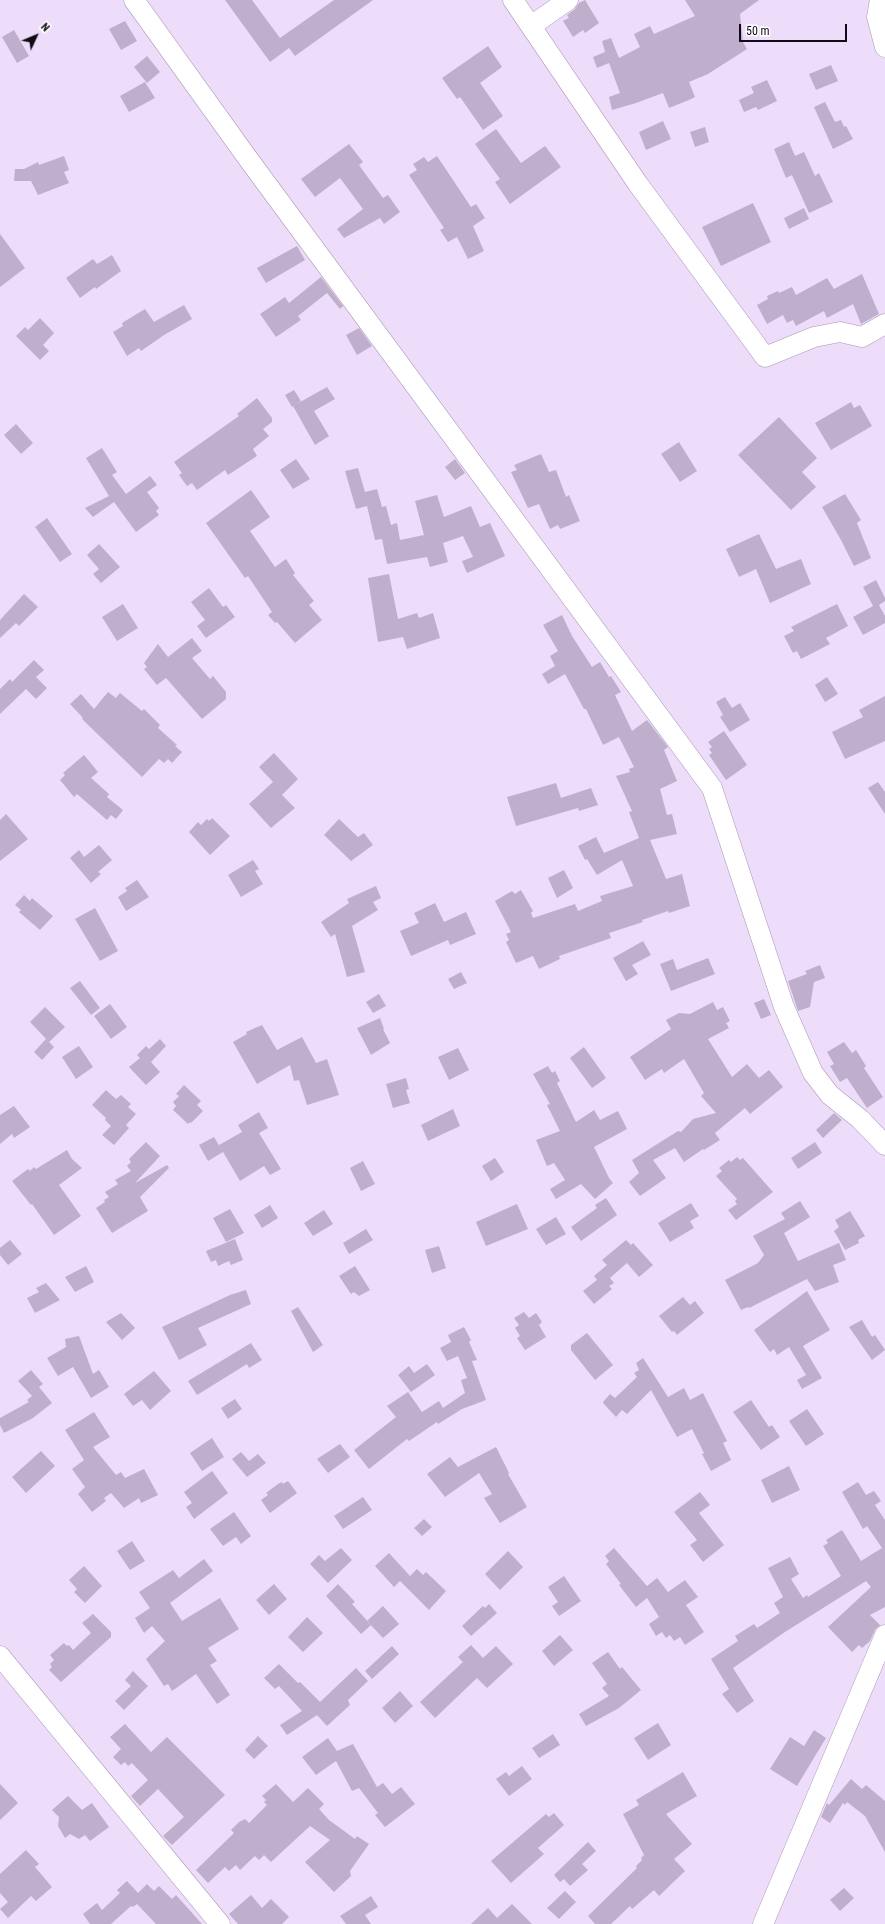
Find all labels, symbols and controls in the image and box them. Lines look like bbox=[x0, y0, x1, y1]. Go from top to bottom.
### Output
north arrow bbox=[16, 16, 56, 56]
scale bar bbox=[741, 16, 849, 42]
text: N bbox=[38, 20, 52, 34]
text: 50 m bbox=[746, 24, 770, 38]

